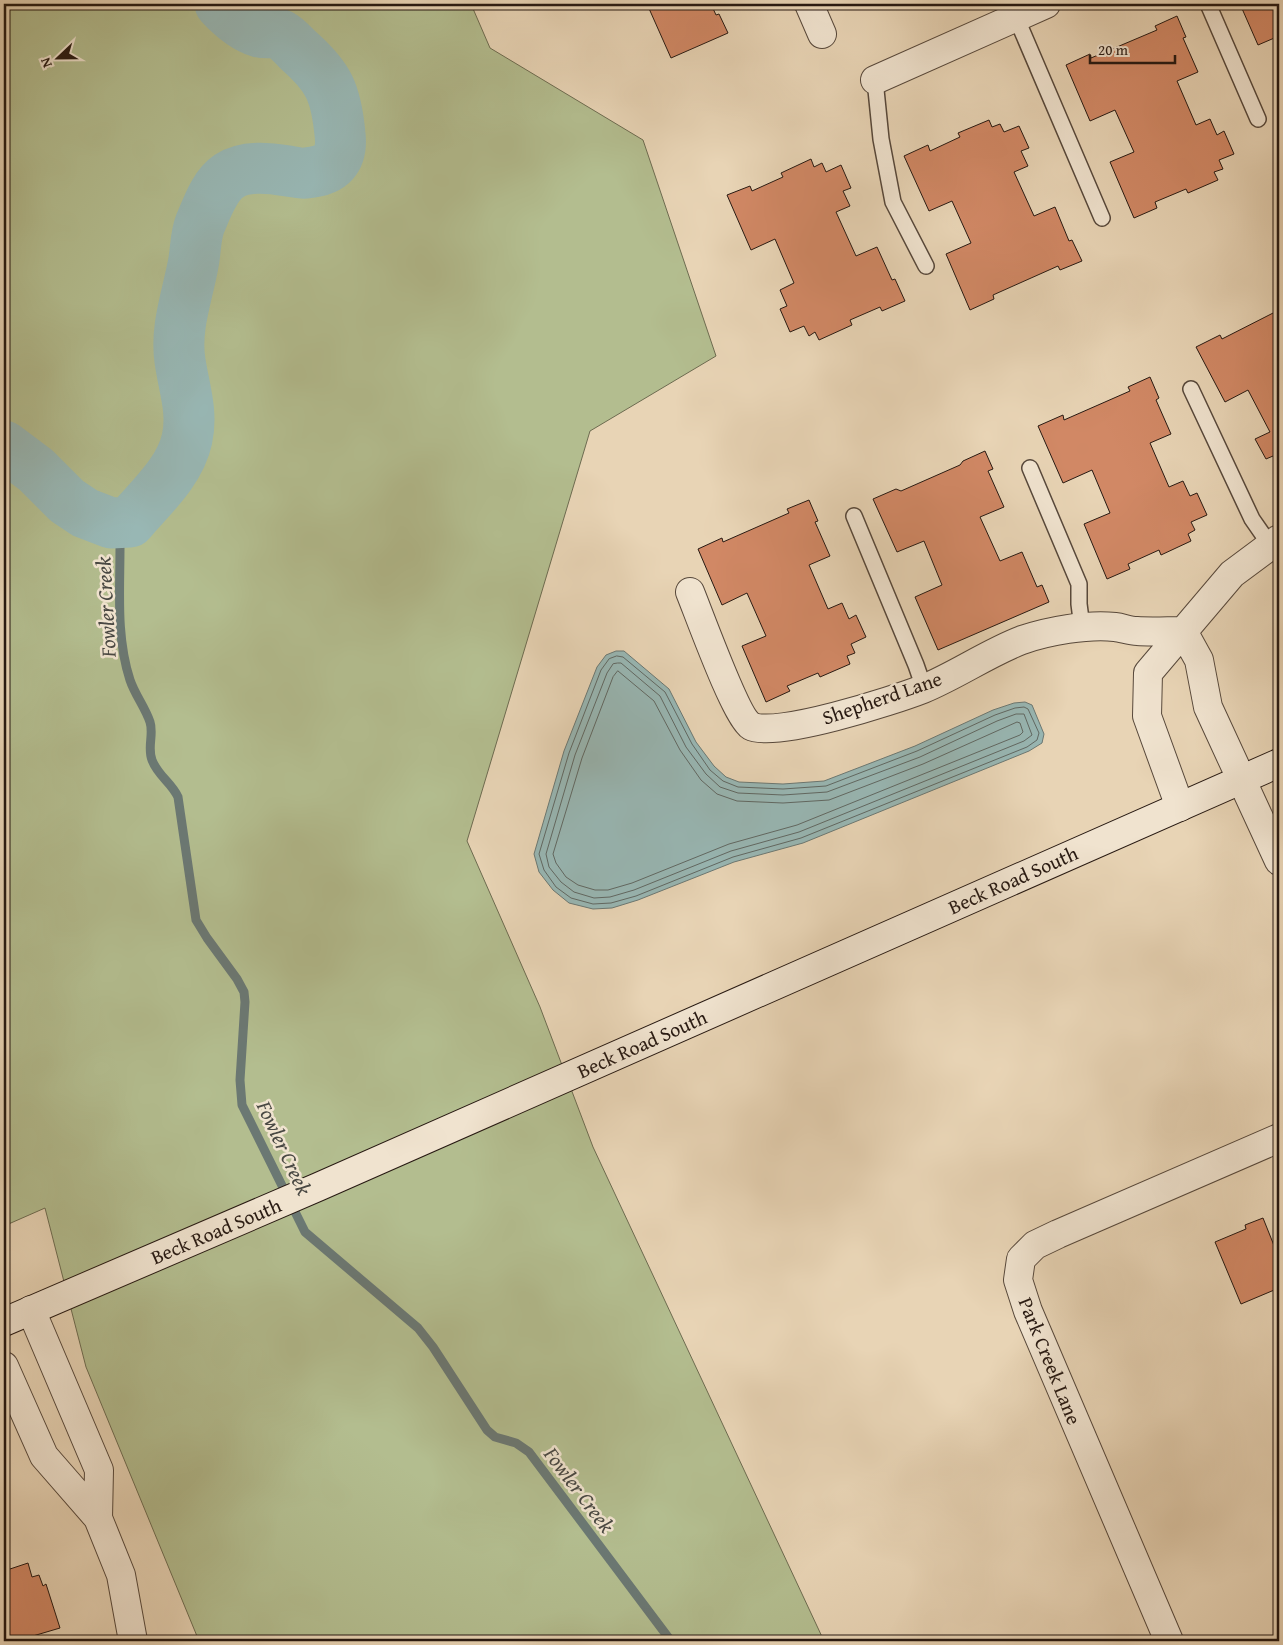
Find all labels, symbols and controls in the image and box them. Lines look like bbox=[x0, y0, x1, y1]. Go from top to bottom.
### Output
north arrow bbox=[32, 32, 82, 82]
scale bar bbox=[1090, 32, 1176, 64]
text: 20 m bbox=[1098, 39, 1129, 60]
text: N bbox=[35, 54, 57, 71]
water label: Fowler Creek bbox=[87, 555, 124, 659]
street label: Shepherd Lane bbox=[818, 664, 946, 732]
street label: Beck Road South bbox=[943, 838, 1082, 921]
street label: Beck Road South bbox=[572, 1002, 711, 1085]
water label: Fowler Creek bbox=[249, 1095, 320, 1200]
street label: Beck Road South bbox=[146, 1190, 286, 1271]
street label: Park Creek Lane bbox=[1012, 1293, 1089, 1429]
water label: Fowler Creek bbox=[536, 1439, 622, 1540]

